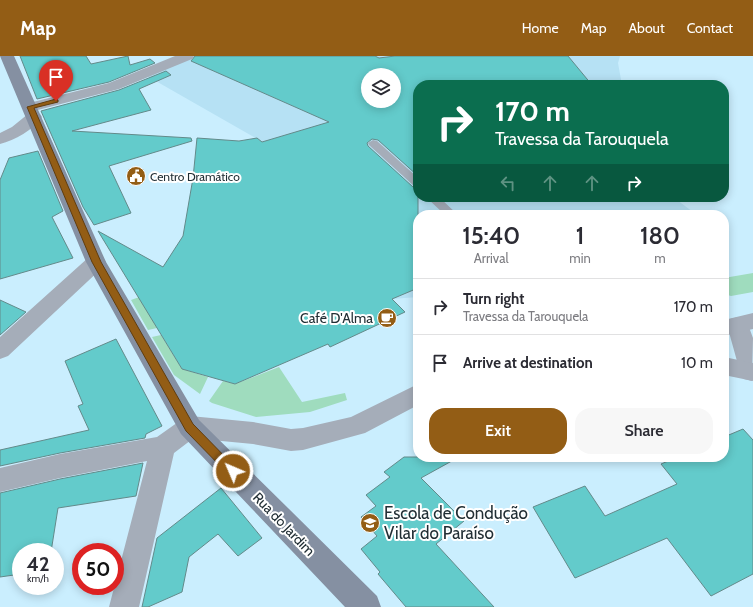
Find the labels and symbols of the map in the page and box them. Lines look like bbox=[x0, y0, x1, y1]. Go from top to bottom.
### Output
pin bbox=[39, 60, 73, 101]
public building icon: Centro Dramático bbox=[125, 165, 147, 187]
place label: Centro Dramático bbox=[150, 169, 240, 184]
cafe icon: Café D'Alma bbox=[376, 307, 398, 329]
place label: Café D'Alma bbox=[300, 309, 373, 327]
position arrow bbox=[212, 450, 254, 492]
street label: Rua do Jardim bbox=[249, 488, 319, 560]
place label: Escola de Condução Vilar do Paraíso bbox=[384, 503, 528, 543]
school or university icon: Escola de Condução Vilar do Paraíso bbox=[359, 512, 381, 534]
speed limit sign: 50 bbox=[72, 543, 124, 595]

